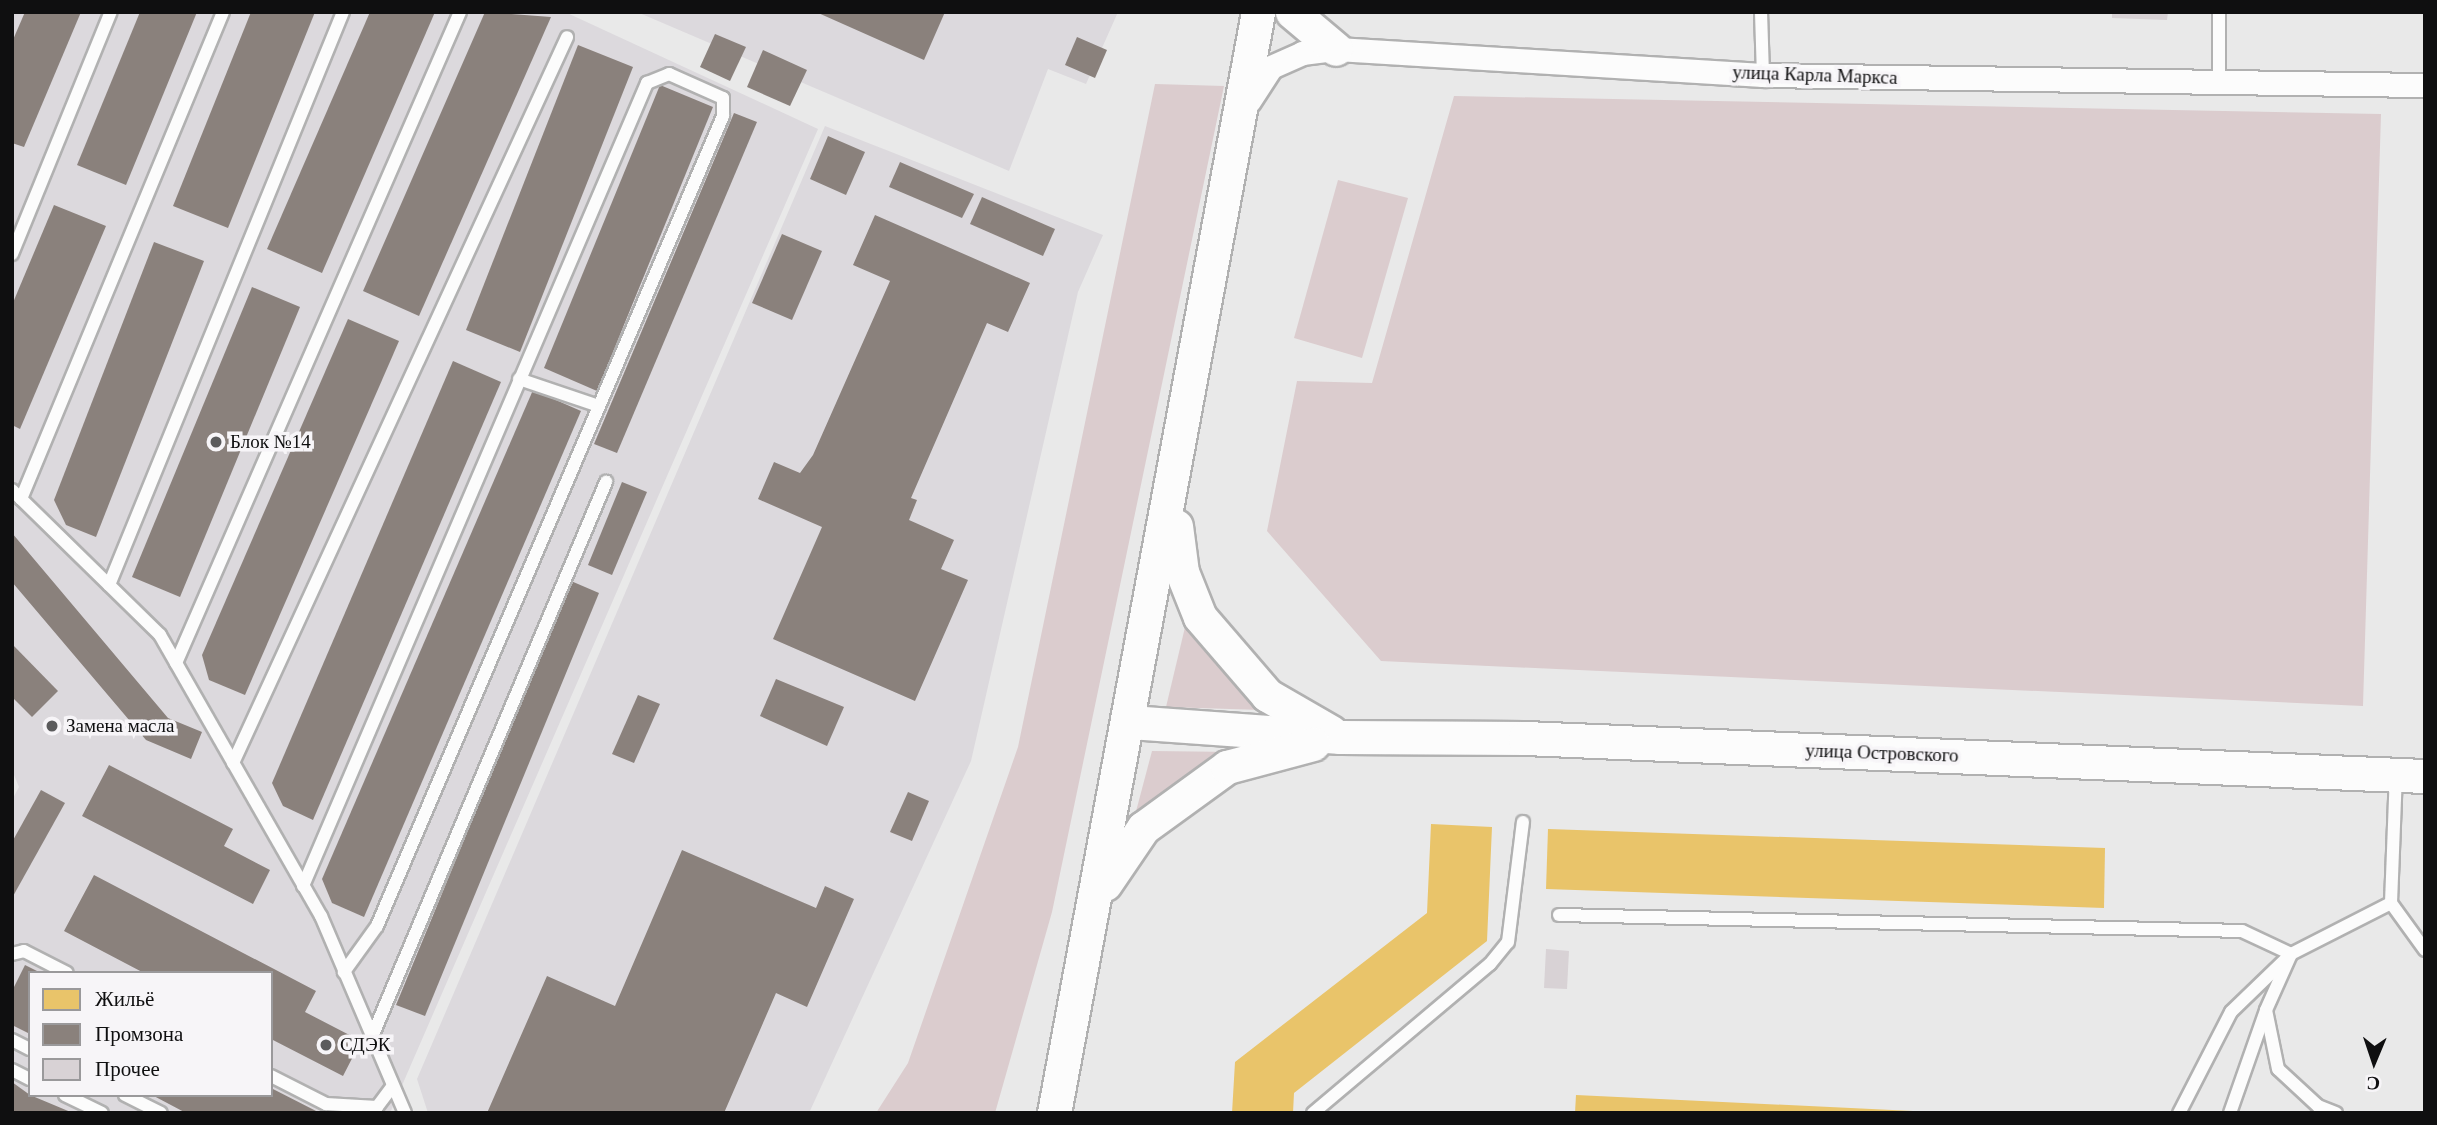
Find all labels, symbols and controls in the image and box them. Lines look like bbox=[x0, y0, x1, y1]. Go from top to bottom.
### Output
street label: улица Карла Маркса bbox=[1732, 61, 1898, 89]
place label: Блок №14 bbox=[230, 431, 311, 453]
marker: Блок №14 bbox=[208, 434, 224, 450]
place label: Замена масла bbox=[66, 715, 174, 737]
marker: Замена масла bbox=[44, 718, 60, 734]
street label: улица Островского bbox=[1805, 739, 1959, 767]
legend bbox=[28, 971, 273, 1097]
text: Жильё bbox=[95, 987, 154, 1011]
text: Промзона bbox=[95, 1022, 183, 1046]
north arrow bbox=[2339, 1027, 2409, 1097]
place label: СДЭК bbox=[340, 1034, 390, 1056]
marker: СДЭК bbox=[318, 1037, 334, 1053]
text: Прочее bbox=[95, 1057, 160, 1081]
text: С bbox=[2366, 1073, 2380, 1094]

